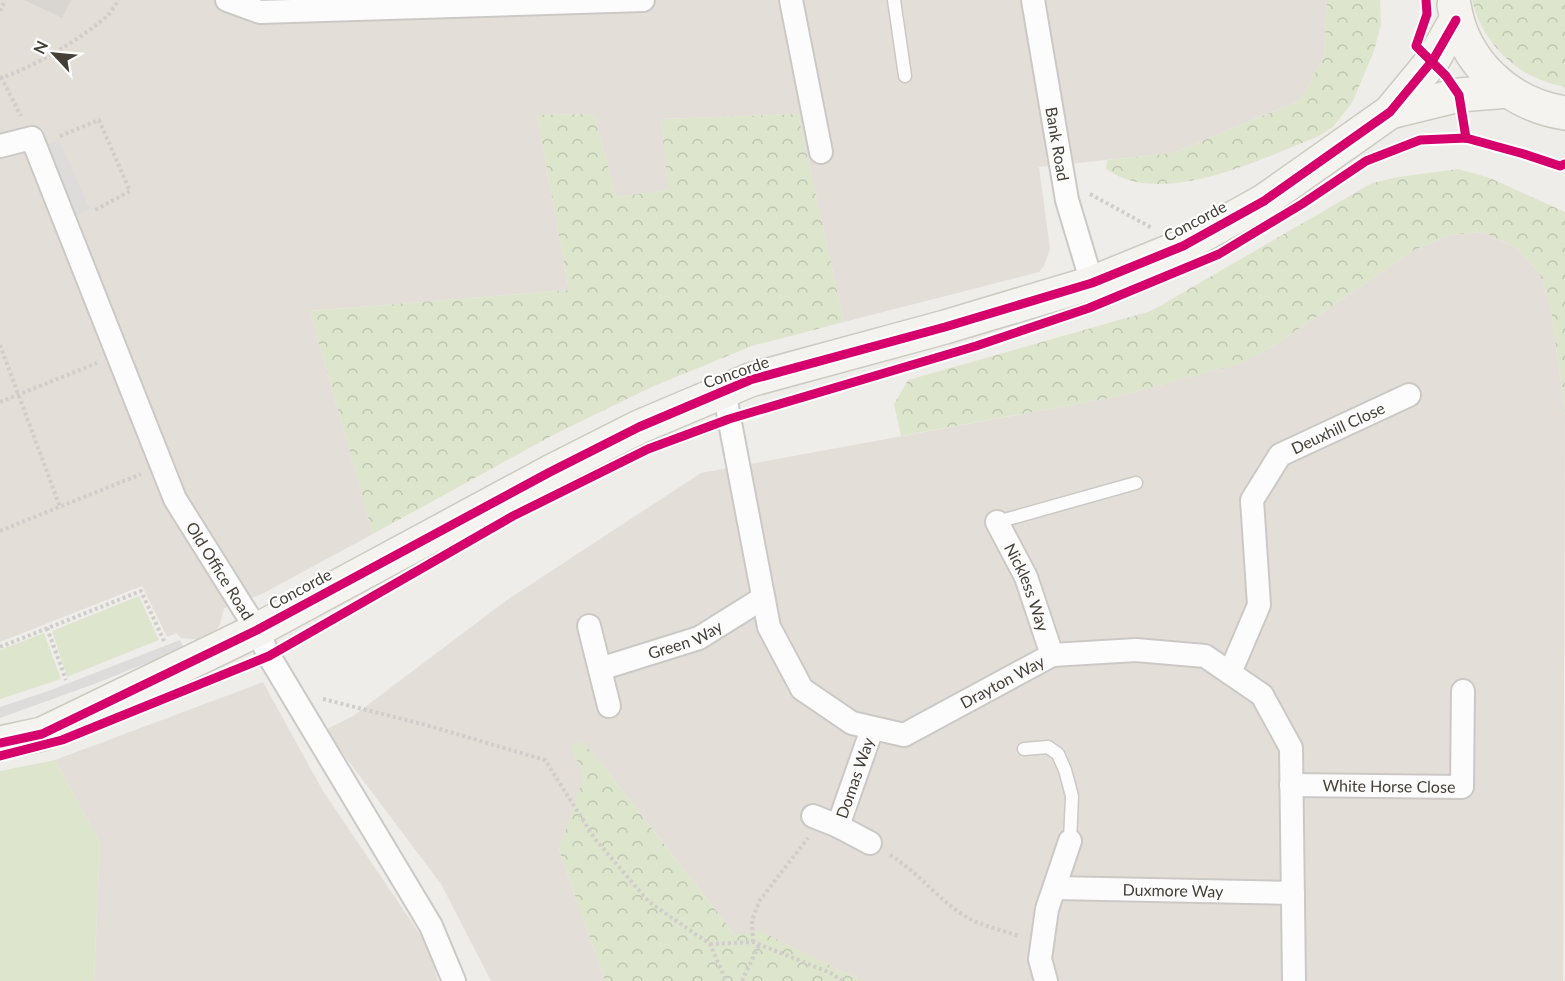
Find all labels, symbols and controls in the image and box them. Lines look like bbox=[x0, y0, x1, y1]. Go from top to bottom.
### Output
north arrow bbox=[24, 24, 84, 84]
text: N bbox=[29, 38, 51, 57]
street label: Bank Road bbox=[1042, 105, 1074, 182]
street label: Concorde bbox=[1160, 196, 1229, 245]
street label: Concorde bbox=[701, 351, 771, 392]
street label: Deuxhill Close bbox=[1288, 398, 1387, 457]
street label: Old Office Road bbox=[183, 518, 258, 623]
street label: Nickless Way bbox=[1001, 540, 1054, 634]
street label: Concorde bbox=[265, 564, 334, 613]
street label: Green Way bbox=[645, 616, 726, 662]
street label: Drayton Way bbox=[957, 651, 1048, 712]
street label: Domas Way bbox=[831, 734, 878, 821]
street label: White Horse Close bbox=[1322, 775, 1456, 796]
street label: Duxmore Way bbox=[1122, 879, 1224, 901]

